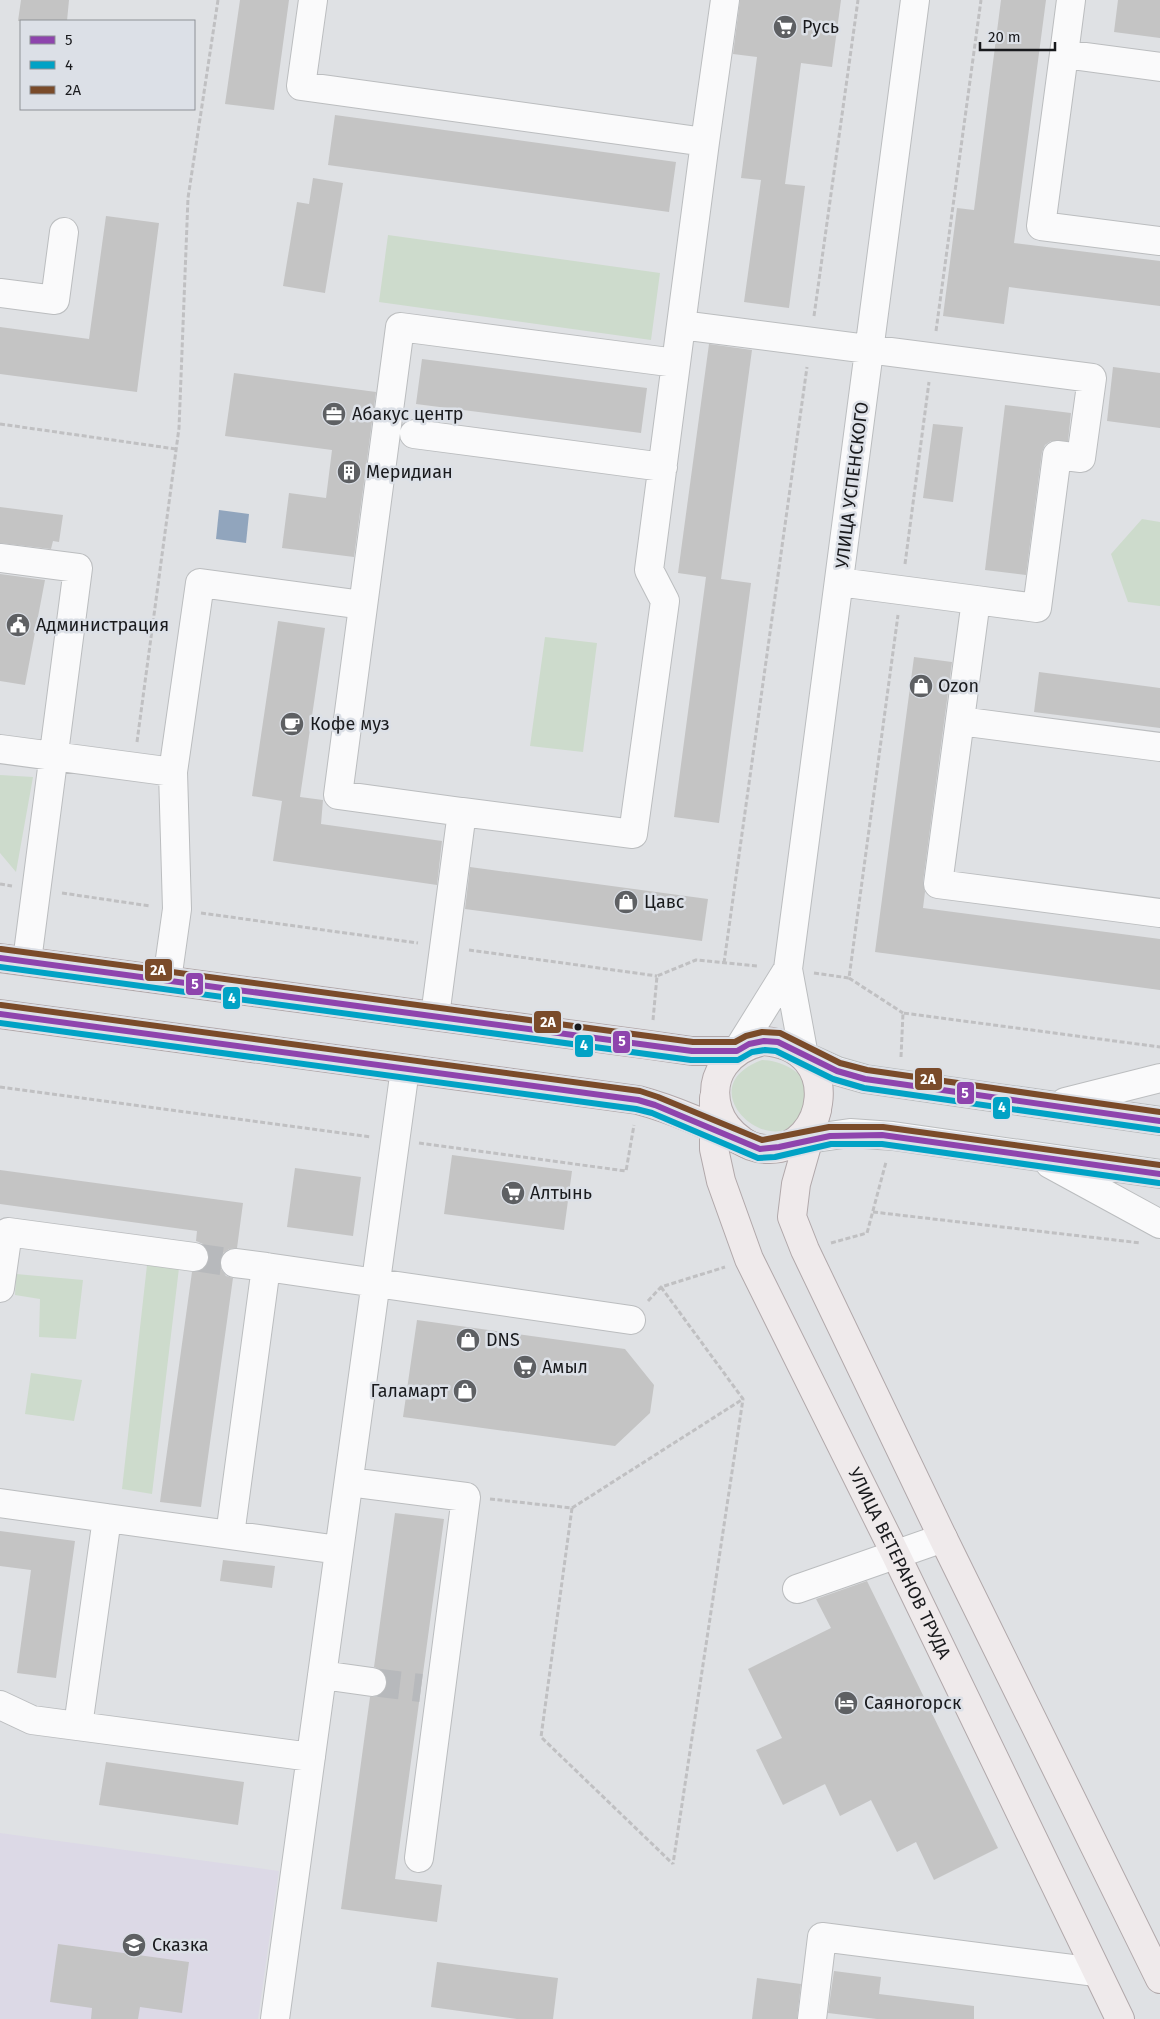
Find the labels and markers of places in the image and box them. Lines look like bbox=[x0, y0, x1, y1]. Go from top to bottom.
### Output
supermarket icon: Русь bbox=[772, 14, 798, 40]
place label: Русь bbox=[802, 16, 839, 38]
office icon: Абакус центр bbox=[321, 401, 347, 427]
place label: Абакус центр bbox=[352, 403, 464, 425]
building icon: Меридиан bbox=[336, 459, 362, 485]
place label: Меридиан bbox=[366, 461, 453, 483]
public building icon: Администрация bbox=[5, 612, 31, 638]
place label: Администрация bbox=[36, 614, 169, 636]
shop icon: Ozon bbox=[908, 673, 934, 699]
place label: Ozon bbox=[938, 675, 979, 697]
cafe icon: Кофе муз bbox=[279, 711, 305, 737]
place label: Кофе муз bbox=[310, 713, 390, 735]
shop icon: Цавс bbox=[613, 889, 639, 915]
place label: Цавс bbox=[644, 891, 685, 913]
unlabelled marker bbox=[573, 1022, 583, 1032]
supermarket icon: Алтынь bbox=[500, 1180, 526, 1206]
place label: Алтынь bbox=[530, 1182, 592, 1204]
shop icon: DNS bbox=[455, 1327, 481, 1353]
place label: DNS bbox=[486, 1329, 520, 1351]
supermarket icon: Амыл bbox=[512, 1354, 538, 1380]
place label: Амыл bbox=[542, 1356, 588, 1378]
shop icon: Галамарт bbox=[452, 1378, 478, 1404]
place label: Галамарт bbox=[370, 1380, 449, 1402]
hotel icon: Саяногорск bbox=[833, 1690, 859, 1716]
place label: Саяногорск bbox=[864, 1692, 962, 1714]
school or university icon: Сказка bbox=[121, 1932, 147, 1958]
place label: Сказка bbox=[152, 1934, 209, 1956]

